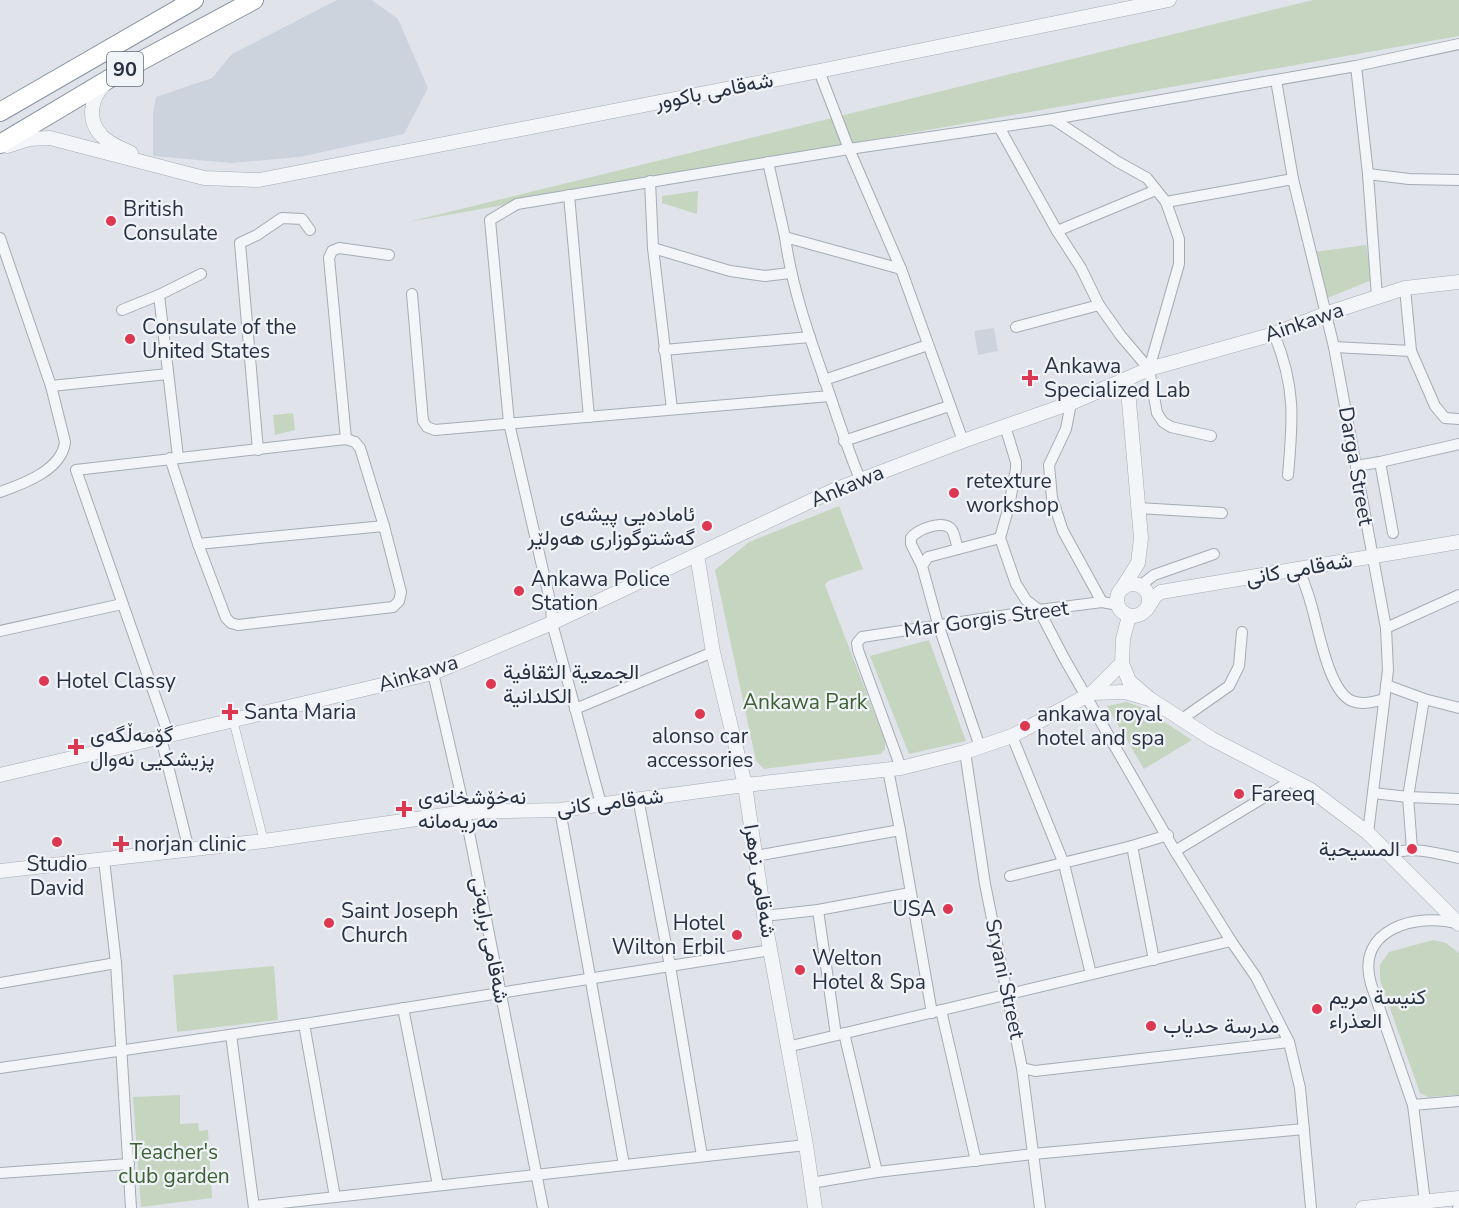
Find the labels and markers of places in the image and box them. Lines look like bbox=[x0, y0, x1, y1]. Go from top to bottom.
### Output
place label: British Consulate bbox=[123, 195, 218, 247]
marker: British Consulate bbox=[104, 214, 118, 228]
place label: Consulate of the United States bbox=[142, 313, 296, 365]
marker: Consulate of the United States bbox=[123, 332, 137, 346]
place label: Ankawa Specialized Lab bbox=[1044, 352, 1190, 404]
marker: Ankawa Specialized Lab bbox=[1021, 369, 1039, 387]
place label: retexture workshop bbox=[966, 467, 1059, 519]
marker: retexture workshop bbox=[947, 486, 961, 500]
place label: ئاماده‌یی پیشه‌ی گه‌شتوگوزاری هه‌ولێر bbox=[526, 500, 695, 552]
marker: ئاماده‌یی پیشه‌ی گه‌شتوگوزاری هه‌ولێر bbox=[700, 519, 714, 533]
place label: Ankawa Police Station bbox=[531, 565, 670, 617]
marker: Ankawa Police Station bbox=[512, 584, 526, 598]
place label: الجمعية الثقافية الكلدانية bbox=[503, 658, 639, 710]
place label: Hotel Classy bbox=[56, 667, 176, 695]
marker: Hotel Classy bbox=[37, 674, 51, 688]
marker: الجمعية الثقافية الكلدانية bbox=[484, 677, 498, 691]
place label: Santa Maria bbox=[244, 698, 356, 726]
place label: ankawa royal hotel and spa bbox=[1037, 700, 1165, 752]
marker: Santa Maria bbox=[221, 703, 239, 721]
marker: alonso car accessories bbox=[693, 707, 707, 721]
marker: ankawa royal hotel and spa bbox=[1018, 719, 1032, 733]
place label: گۆمەڵگەی پزیشکیی نەوال bbox=[90, 721, 214, 773]
place label: alonso car accessories bbox=[647, 722, 753, 774]
marker: گۆمەڵگەی پزیشکیی نەوال bbox=[67, 738, 85, 756]
place label: Fareeq bbox=[1251, 780, 1315, 808]
place label: نەخۆشخانەی مەریەمانە bbox=[418, 783, 526, 835]
marker: Fareeq bbox=[1232, 787, 1246, 801]
marker: نەخۆشخانەی مەریەمانە bbox=[395, 800, 413, 818]
place label: norjan clinic bbox=[134, 830, 246, 858]
marker: Studio David bbox=[50, 835, 64, 849]
marker: norjan clinic bbox=[112, 835, 130, 853]
place label: المسيحية bbox=[1319, 835, 1400, 863]
marker: المسيحية bbox=[1405, 842, 1419, 856]
place label: Studio David bbox=[27, 850, 87, 902]
place label: USA bbox=[893, 895, 936, 923]
place label: Saint Joseph Church bbox=[341, 897, 459, 949]
marker: USA bbox=[941, 902, 955, 916]
place label: Hotel Wilton Erbil bbox=[612, 909, 726, 961]
marker: Saint Joseph Church bbox=[322, 916, 336, 930]
marker: Hotel Wilton Erbil bbox=[730, 928, 744, 942]
place label: Welton Hotel & Spa bbox=[812, 944, 926, 996]
marker: Welton Hotel & Spa bbox=[793, 963, 807, 977]
place label: كنيسة مريم العذراء bbox=[1329, 983, 1426, 1035]
marker: كنيسة مريم العذراء bbox=[1310, 1002, 1324, 1016]
place label: مدرسة حدياب bbox=[1163, 1012, 1279, 1040]
marker: مدرسة حدياب bbox=[1144, 1019, 1158, 1033]

